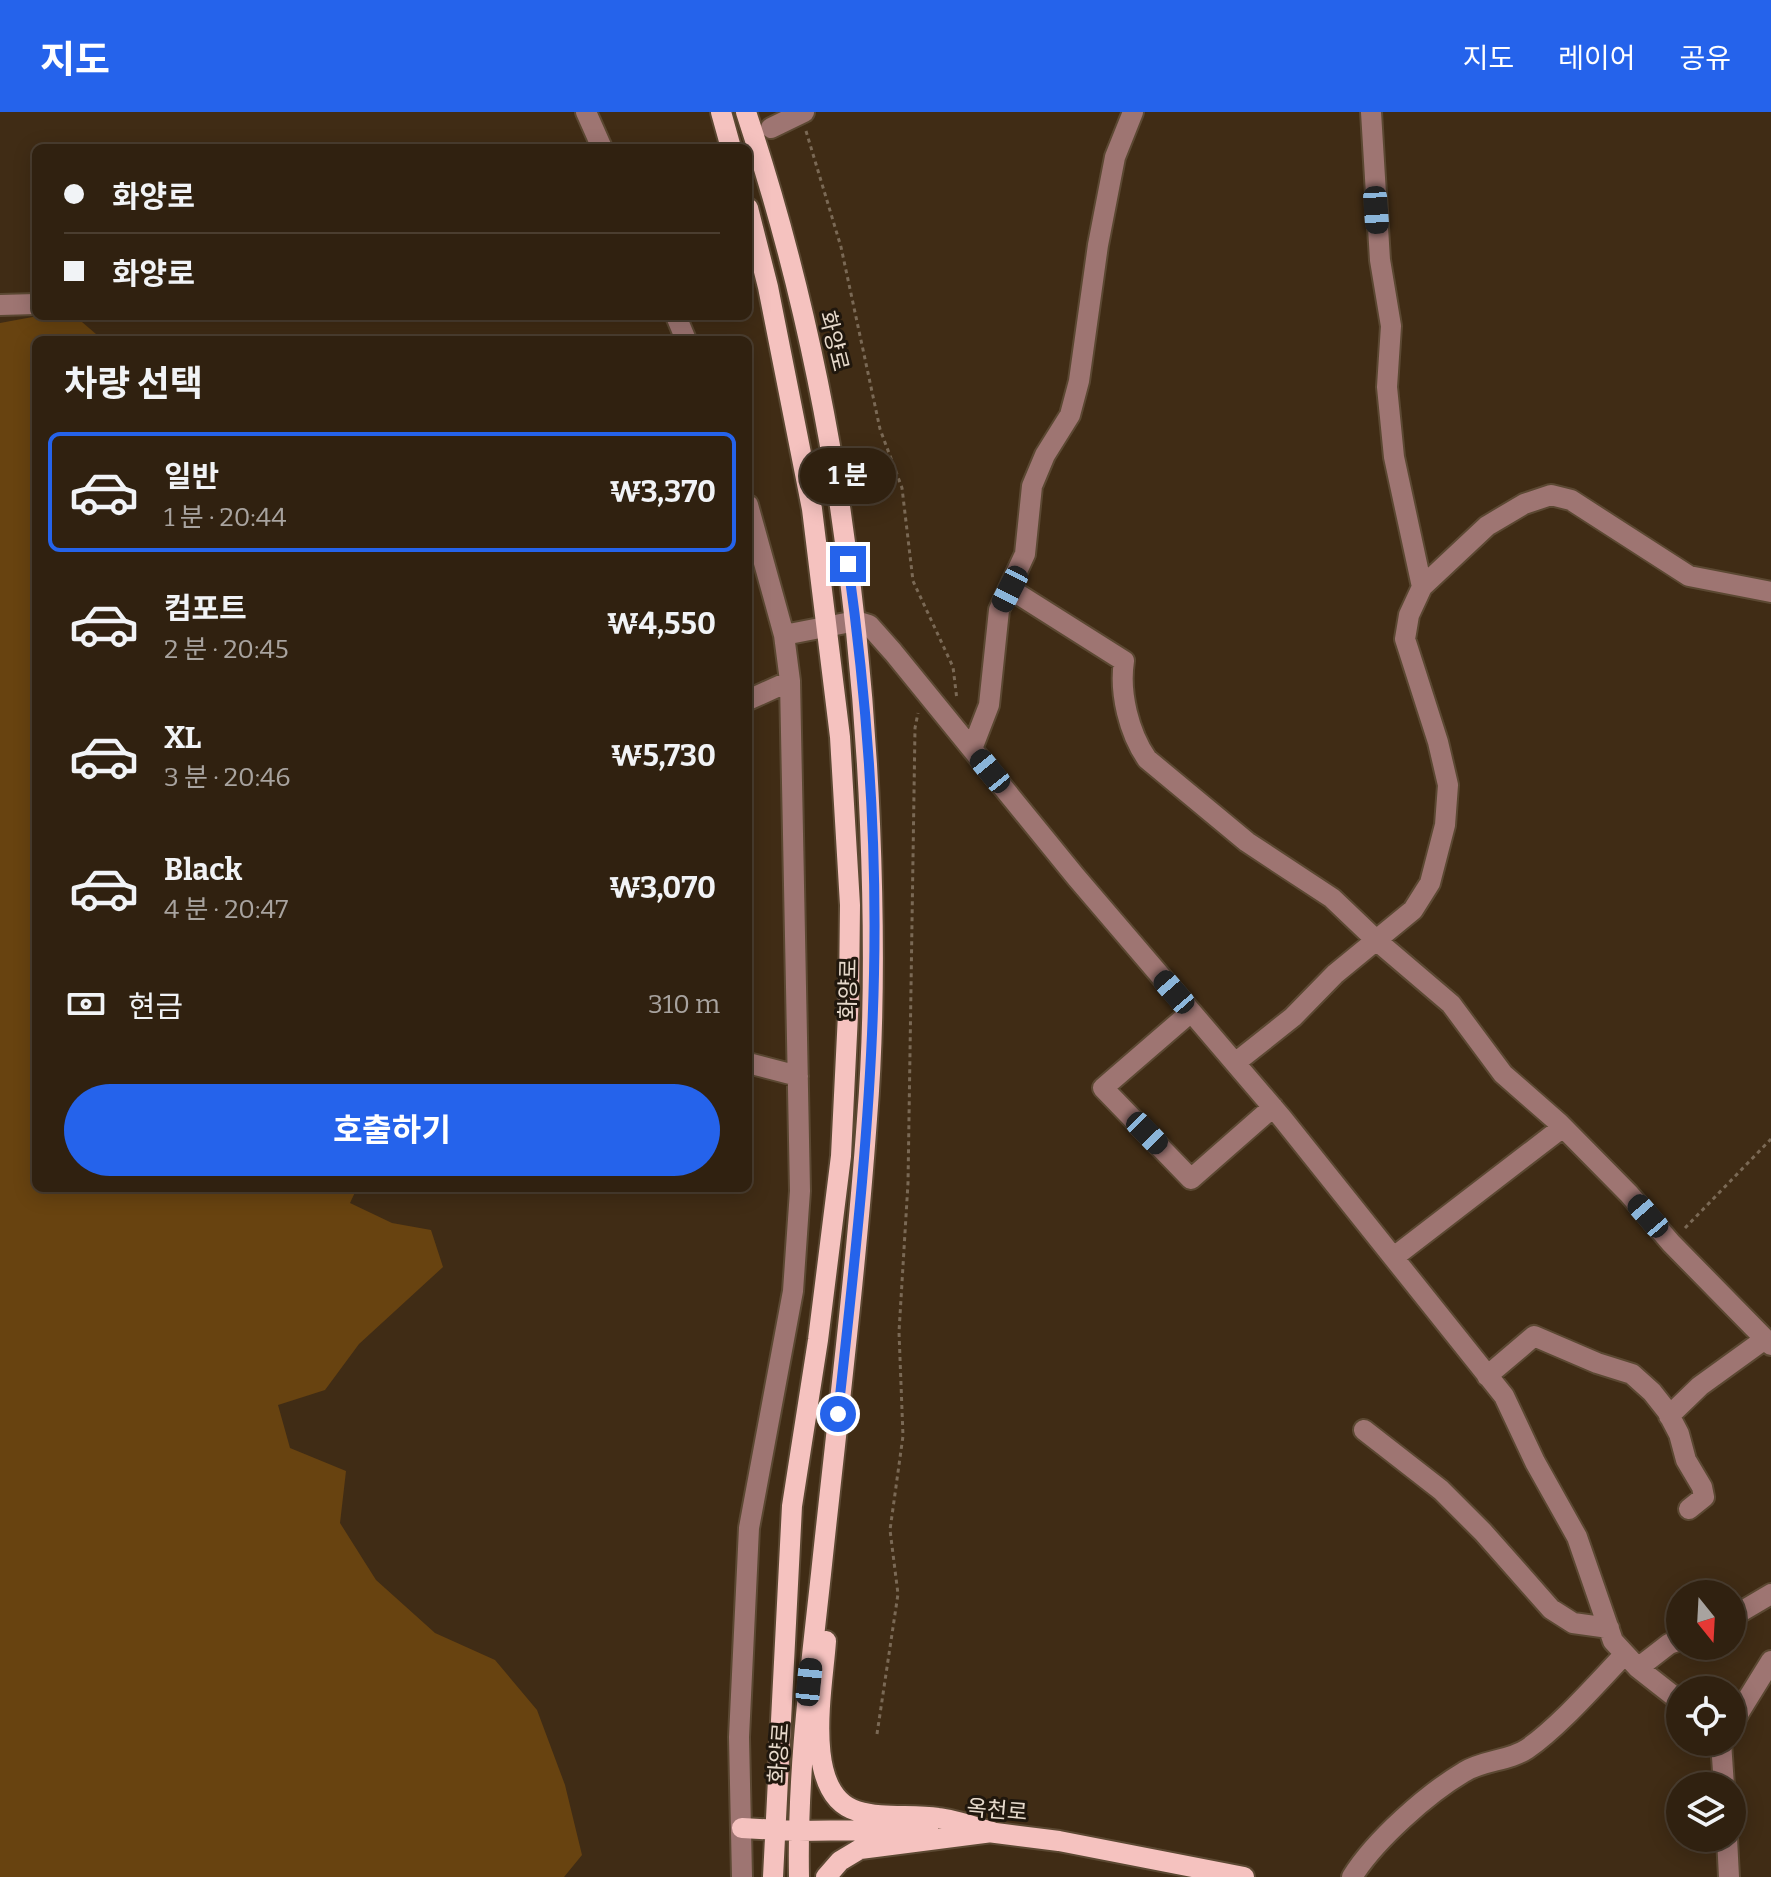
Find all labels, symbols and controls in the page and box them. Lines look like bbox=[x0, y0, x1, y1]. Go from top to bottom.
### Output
text: 지도 bbox=[40, 37, 110, 83]
text: 지도 bbox=[1463, 42, 1514, 75]
text: 레이어 bbox=[1558, 42, 1635, 75]
text: 공유 bbox=[1679, 42, 1731, 75]
text: 화양로 bbox=[112, 179, 195, 215]
car bbox=[1362, 185, 1390, 235]
text: 화양로 bbox=[112, 256, 195, 292]
street label: 화양로 bbox=[814, 308, 854, 374]
text: 차량 선택 bbox=[64, 362, 203, 406]
callout: 1 분 bbox=[800, 448, 896, 504]
icon: car bbox=[68, 456, 140, 528]
text: 일반 bbox=[164, 459, 219, 495]
text: 1 분 bbox=[828, 460, 868, 491]
text: ₩3,370 bbox=[610, 474, 716, 510]
text: 1 분 · 20:44 bbox=[164, 502, 286, 533]
route end bbox=[830, 546, 866, 582]
car bbox=[988, 562, 1032, 616]
icon: car bbox=[68, 588, 140, 660]
text: 컴포트 bbox=[164, 591, 247, 627]
text: ₩4,550 bbox=[607, 606, 716, 642]
text: 2 분 · 20:45 bbox=[164, 634, 289, 665]
icon: car bbox=[68, 720, 140, 792]
text: XL bbox=[164, 720, 201, 756]
text: ₩5,730 bbox=[611, 738, 716, 774]
car bbox=[966, 745, 1014, 797]
text: 3 분 · 20:46 bbox=[164, 762, 291, 793]
icon: car bbox=[68, 852, 140, 924]
text: Black bbox=[164, 852, 242, 888]
text: ₩3,070 bbox=[609, 870, 716, 906]
text: 4 분 · 20:47 bbox=[164, 894, 288, 925]
street label: 화양로 bbox=[834, 958, 862, 1020]
car bbox=[1149, 966, 1199, 1018]
icon: cash bbox=[64, 982, 108, 1026]
text: 현금 bbox=[128, 989, 183, 1025]
text: 310 m bbox=[648, 989, 720, 1020]
button: 호출하기 bbox=[64, 1084, 720, 1176]
car bbox=[1122, 1107, 1172, 1159]
car bbox=[1623, 1190, 1673, 1242]
route start bbox=[820, 1396, 856, 1432]
north arrow bbox=[1666, 1580, 1746, 1660]
map controls bbox=[1666, 1580, 1746, 1852]
car bbox=[795, 1657, 823, 1707]
button: locate bbox=[1666, 1676, 1746, 1756]
street label: 화양로 bbox=[763, 1722, 795, 1784]
button: layers bbox=[1666, 1772, 1746, 1852]
street label: 옥천로 bbox=[966, 1794, 1028, 1826]

